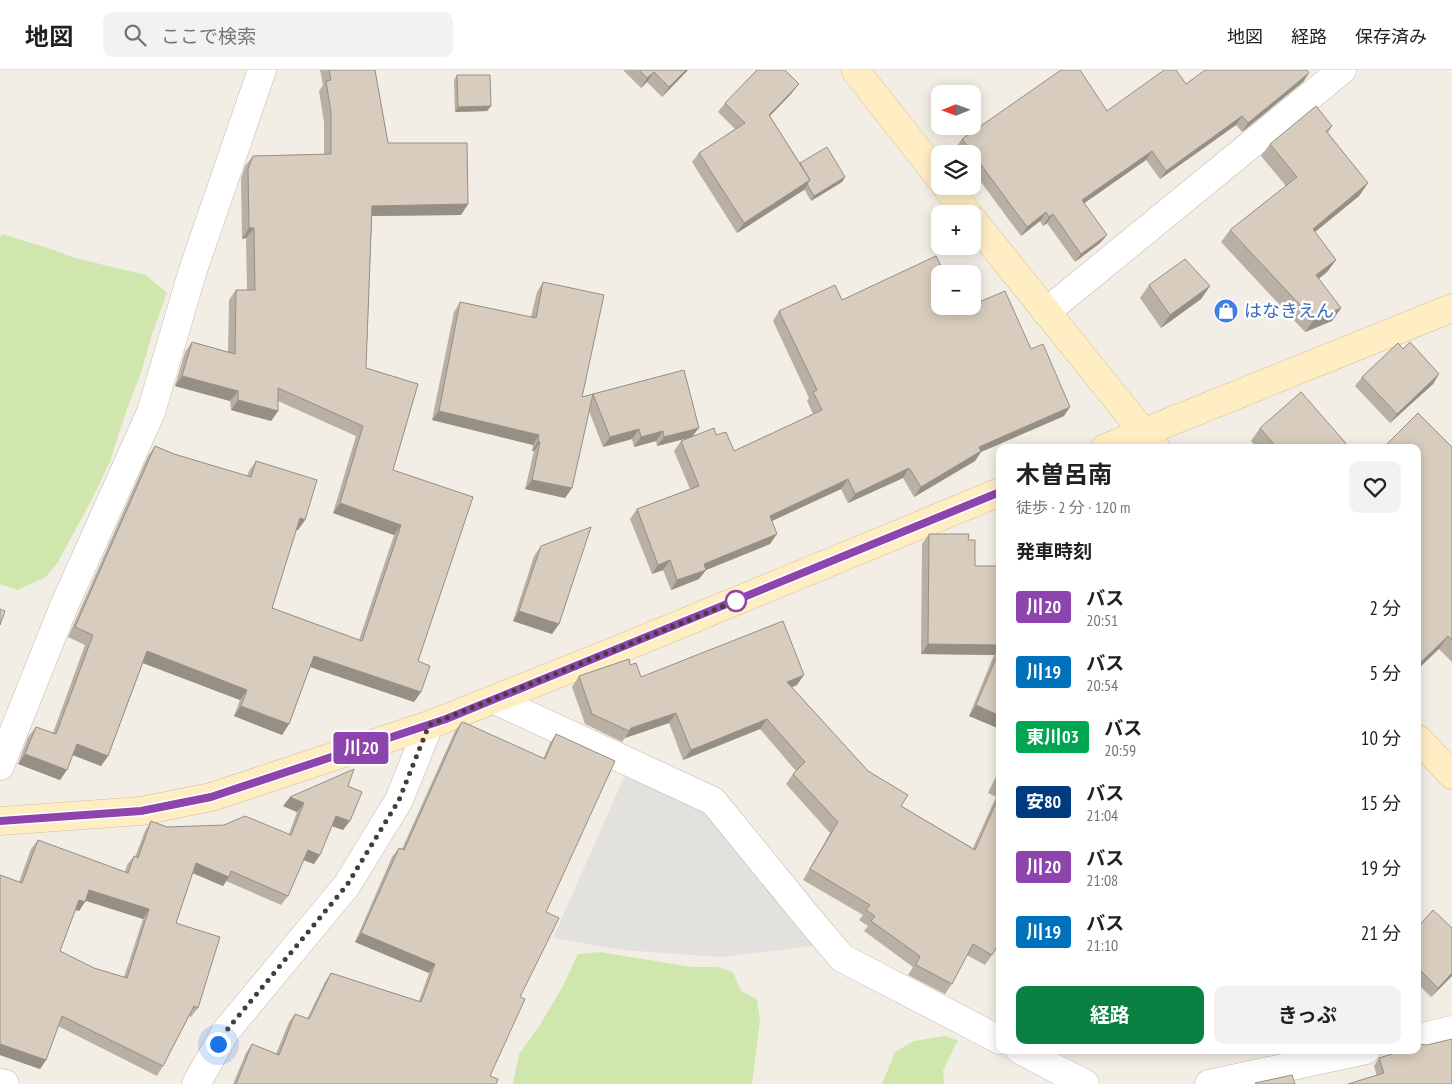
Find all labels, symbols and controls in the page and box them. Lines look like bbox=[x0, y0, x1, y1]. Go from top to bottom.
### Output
search box bbox=[103, 12, 453, 57]
text: 地図 bbox=[25, 21, 73, 52]
icon: search bbox=[121, 21, 149, 49]
text: ここで検索 bbox=[161, 24, 256, 48]
text: 地図 bbox=[1227, 25, 1263, 48]
text: 経路 bbox=[1291, 25, 1327, 48]
text: 保存済み bbox=[1355, 25, 1427, 48]
north arrow bbox=[931, 85, 981, 135]
map controls bbox=[931, 85, 981, 315]
button: layers bbox=[931, 145, 981, 195]
button: + bbox=[931, 205, 981, 255]
button: − bbox=[931, 265, 981, 315]
shop icon: はなきえん bbox=[1213, 298, 1239, 324]
place label: はなきえん bbox=[1244, 299, 1334, 322]
text: 木曽呂南 bbox=[1016, 459, 1112, 490]
button: heart bbox=[1349, 461, 1401, 513]
text: 徒歩 · 2 分 · 120 m bbox=[1016, 497, 1130, 517]
text: 発車時刻 bbox=[1016, 539, 1092, 563]
text: バス bbox=[1086, 586, 1124, 610]
unlabelled marker bbox=[725, 590, 747, 612]
text: 川20 bbox=[1026, 595, 1061, 618]
text: 2 分 bbox=[1369, 596, 1401, 620]
text: 20:51 bbox=[1086, 610, 1118, 630]
text: バス bbox=[1086, 651, 1124, 675]
text: 川19 bbox=[1026, 660, 1061, 683]
text: 5 分 bbox=[1369, 661, 1401, 685]
text: 20:54 bbox=[1086, 675, 1118, 695]
text: バス bbox=[1104, 716, 1142, 740]
text: 東川03 bbox=[1026, 725, 1079, 748]
text: 10 分 bbox=[1361, 726, 1401, 750]
line badge: 川20 bbox=[332, 732, 390, 764]
text: 川20 bbox=[343, 736, 379, 759]
text: 20:59 bbox=[1104, 740, 1136, 760]
text: バス bbox=[1086, 781, 1124, 805]
text: 安80 bbox=[1026, 790, 1061, 813]
text: 15 分 bbox=[1361, 791, 1401, 815]
text: 21:04 bbox=[1086, 805, 1118, 825]
text: バス bbox=[1086, 846, 1124, 870]
text: 川20 bbox=[1026, 855, 1061, 878]
text: 19 分 bbox=[1361, 856, 1401, 880]
text: 21:08 bbox=[1086, 870, 1118, 890]
text: バス bbox=[1086, 911, 1124, 935]
text: 川19 bbox=[1026, 920, 1061, 943]
text: 21 分 bbox=[1361, 921, 1401, 945]
text: 21:10 bbox=[1086, 935, 1118, 955]
button: 経路 bbox=[1016, 986, 1204, 1044]
button: きっぷ bbox=[1214, 986, 1401, 1044]
your location bbox=[206, 1032, 231, 1057]

